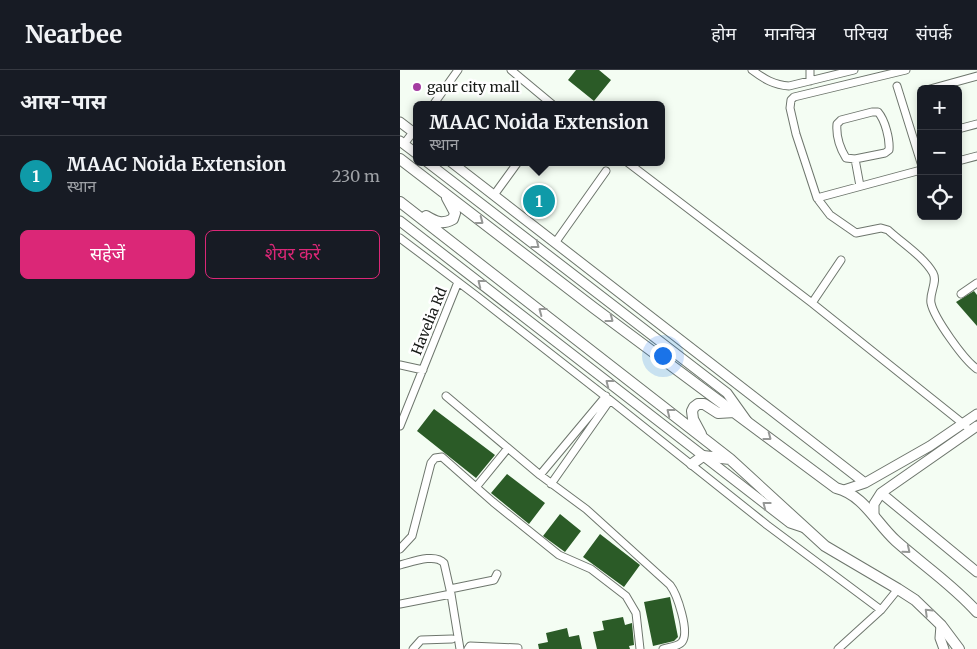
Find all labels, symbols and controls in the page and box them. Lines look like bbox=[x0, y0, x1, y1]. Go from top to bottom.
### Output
text: Nearbee bbox=[25, 19, 122, 50]
text: होम bbox=[711, 22, 736, 45]
text: मानचित्र bbox=[764, 22, 816, 45]
text: परिचय bbox=[844, 22, 888, 45]
text: संपर्क bbox=[916, 22, 952, 45]
place label: gaur city mall bbox=[427, 78, 520, 96]
marker: gaur city mall bbox=[411, 81, 423, 93]
map controls bbox=[917, 85, 962, 220]
button: + bbox=[917, 85, 962, 130]
text: आस-पास bbox=[20, 88, 106, 115]
popup bbox=[413, 101, 665, 166]
text: MAAC Noida Extension bbox=[429, 110, 649, 134]
button: − bbox=[917, 130, 962, 175]
text: स्थान bbox=[429, 134, 459, 154]
text: MAAC Noida Extension bbox=[67, 152, 286, 176]
text: 1 bbox=[32, 166, 40, 186]
text: 230 m bbox=[332, 166, 380, 186]
button: locate bbox=[917, 175, 962, 220]
text: स्थान bbox=[67, 176, 96, 196]
pin: 1 bbox=[523, 182, 555, 220]
one-way arrow bbox=[475, 215, 484, 224]
button: सहेजें bbox=[20, 230, 195, 279]
button: शेयर करें bbox=[205, 230, 380, 279]
one-way arrow bbox=[530, 239, 540, 248]
one-way arrow bbox=[478, 281, 487, 289]
street label: Havelia Rd bbox=[407, 284, 451, 357]
one-way arrow bbox=[539, 309, 548, 317]
one-way arrow bbox=[604, 313, 614, 322]
your location bbox=[650, 343, 676, 369]
one-way arrow bbox=[605, 380, 615, 389]
one-way arrow bbox=[667, 409, 676, 417]
one-way arrow bbox=[762, 431, 772, 440]
one-way arrow bbox=[763, 502, 772, 510]
one-way arrow bbox=[901, 544, 910, 552]
one-way arrow bbox=[924, 609, 933, 618]

